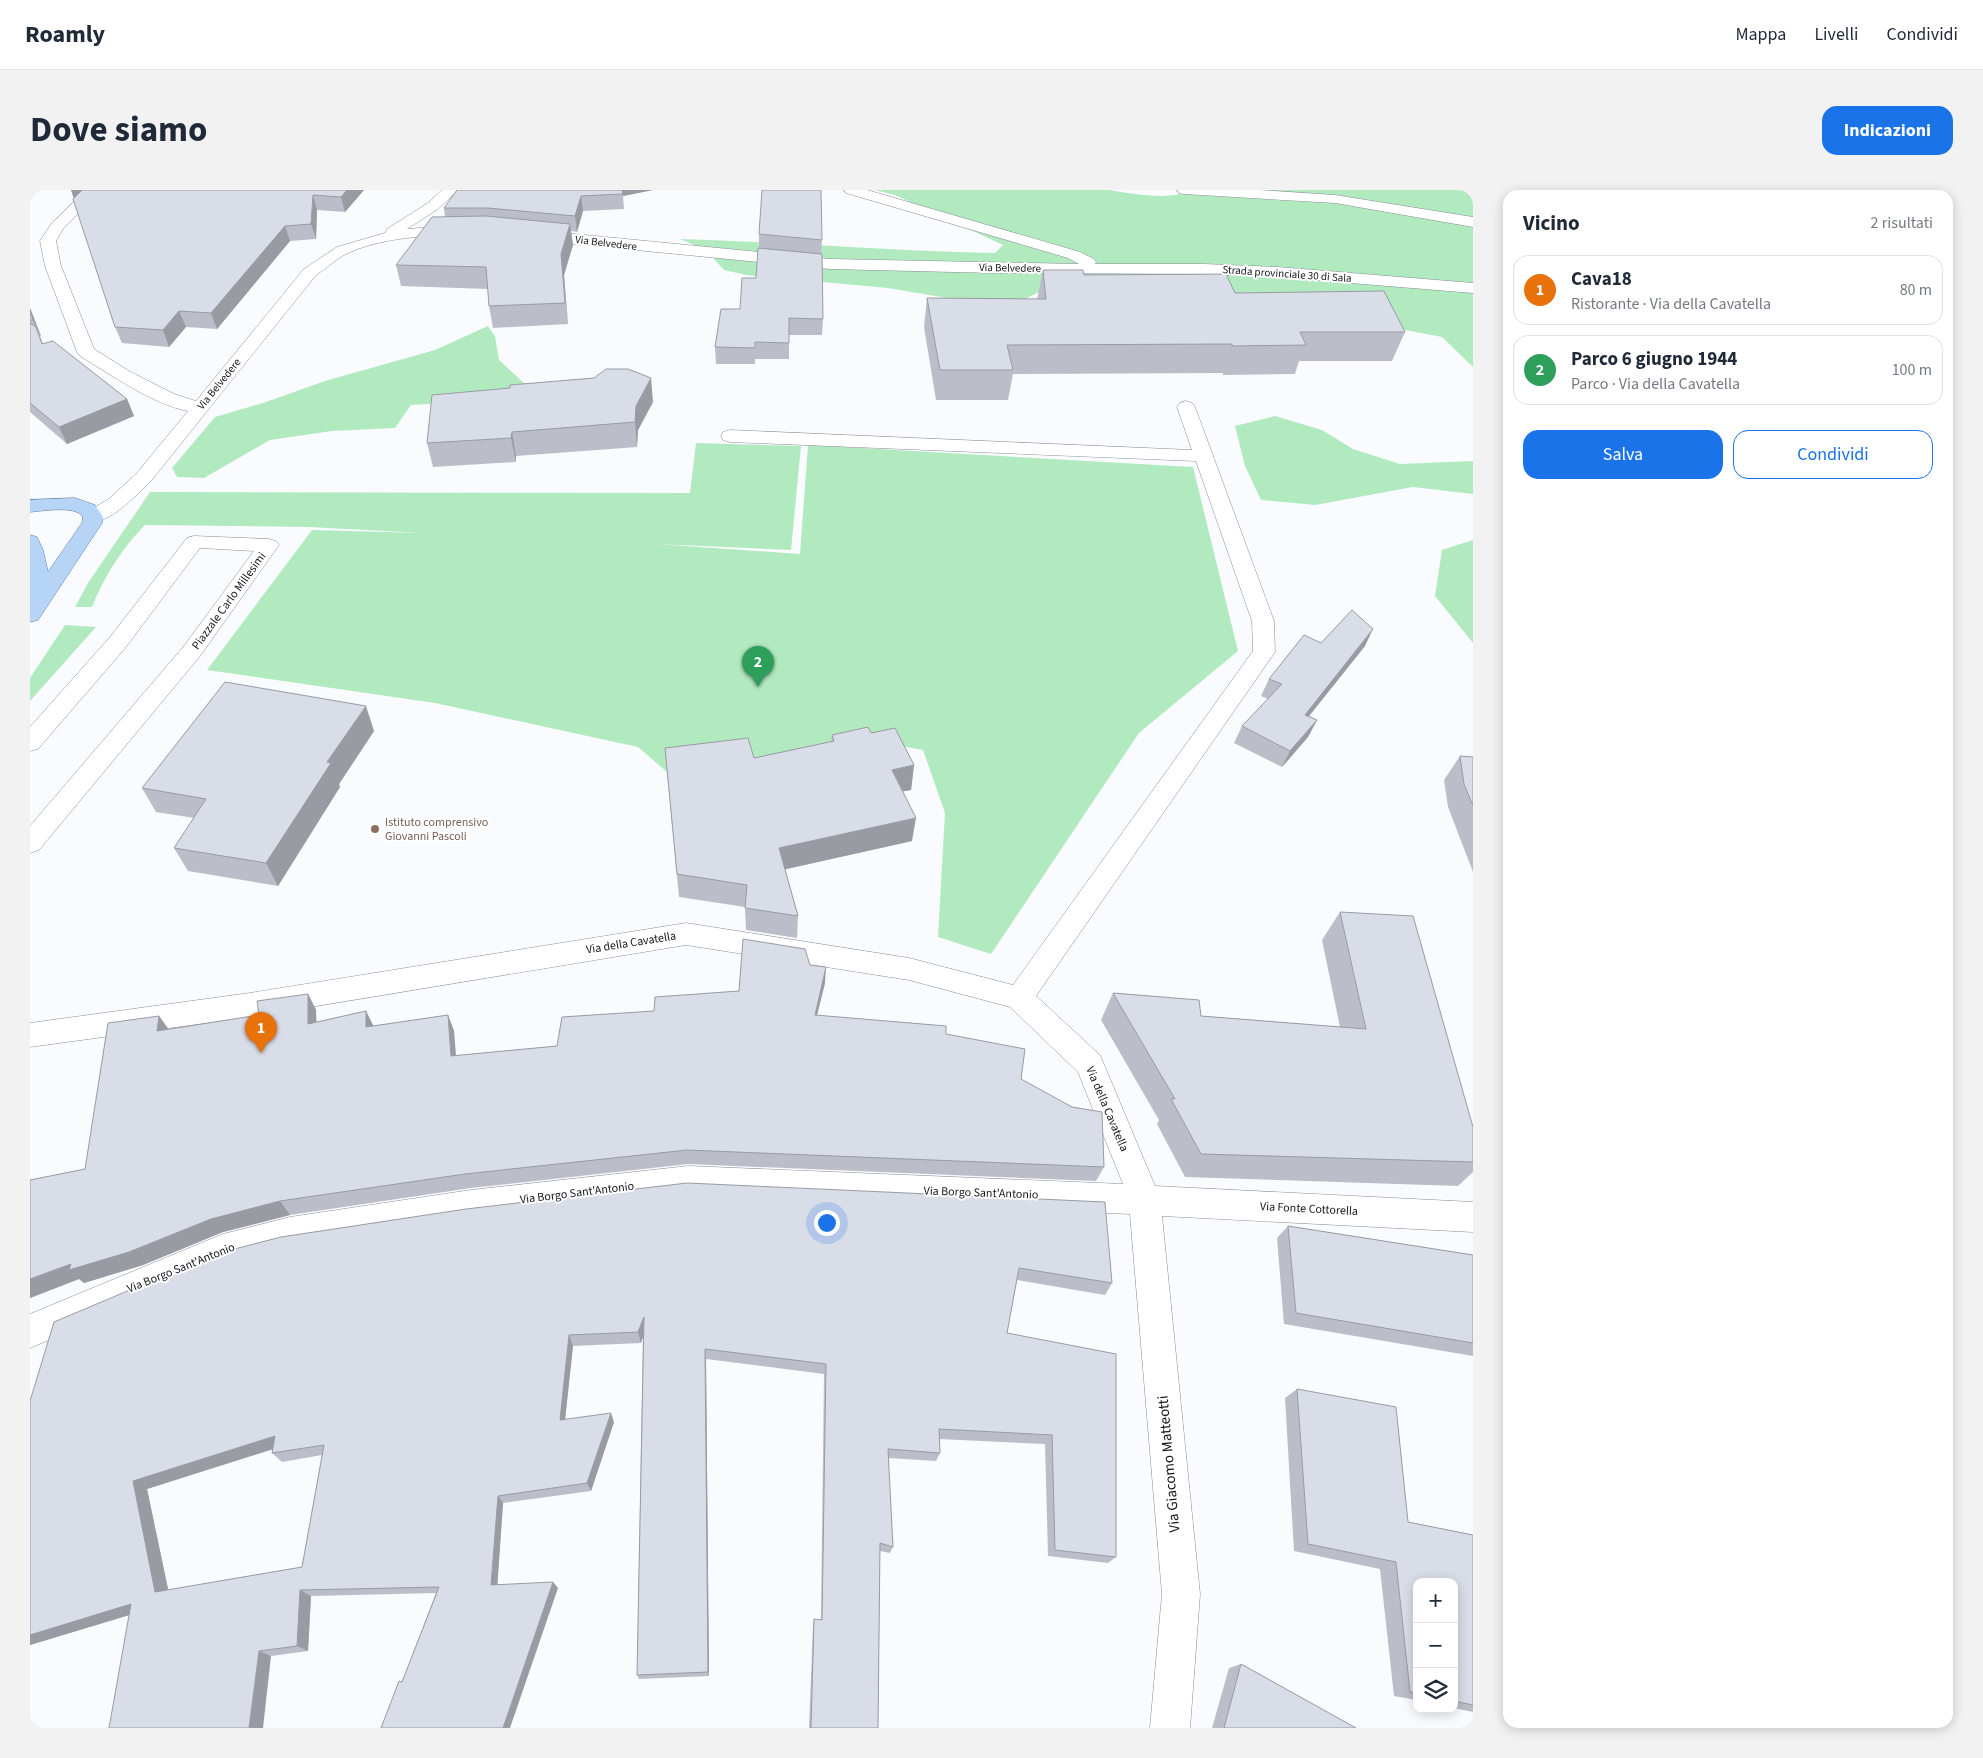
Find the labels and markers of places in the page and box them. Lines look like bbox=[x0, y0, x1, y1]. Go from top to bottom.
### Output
pin: 2 bbox=[742, 646, 774, 687]
place label: Istituto comprensivo Giovanni Pascoli bbox=[385, 814, 488, 845]
marker: Istituto comprensivo Giovanni Pascoli bbox=[369, 823, 381, 835]
pin: 1 bbox=[245, 1012, 277, 1053]

